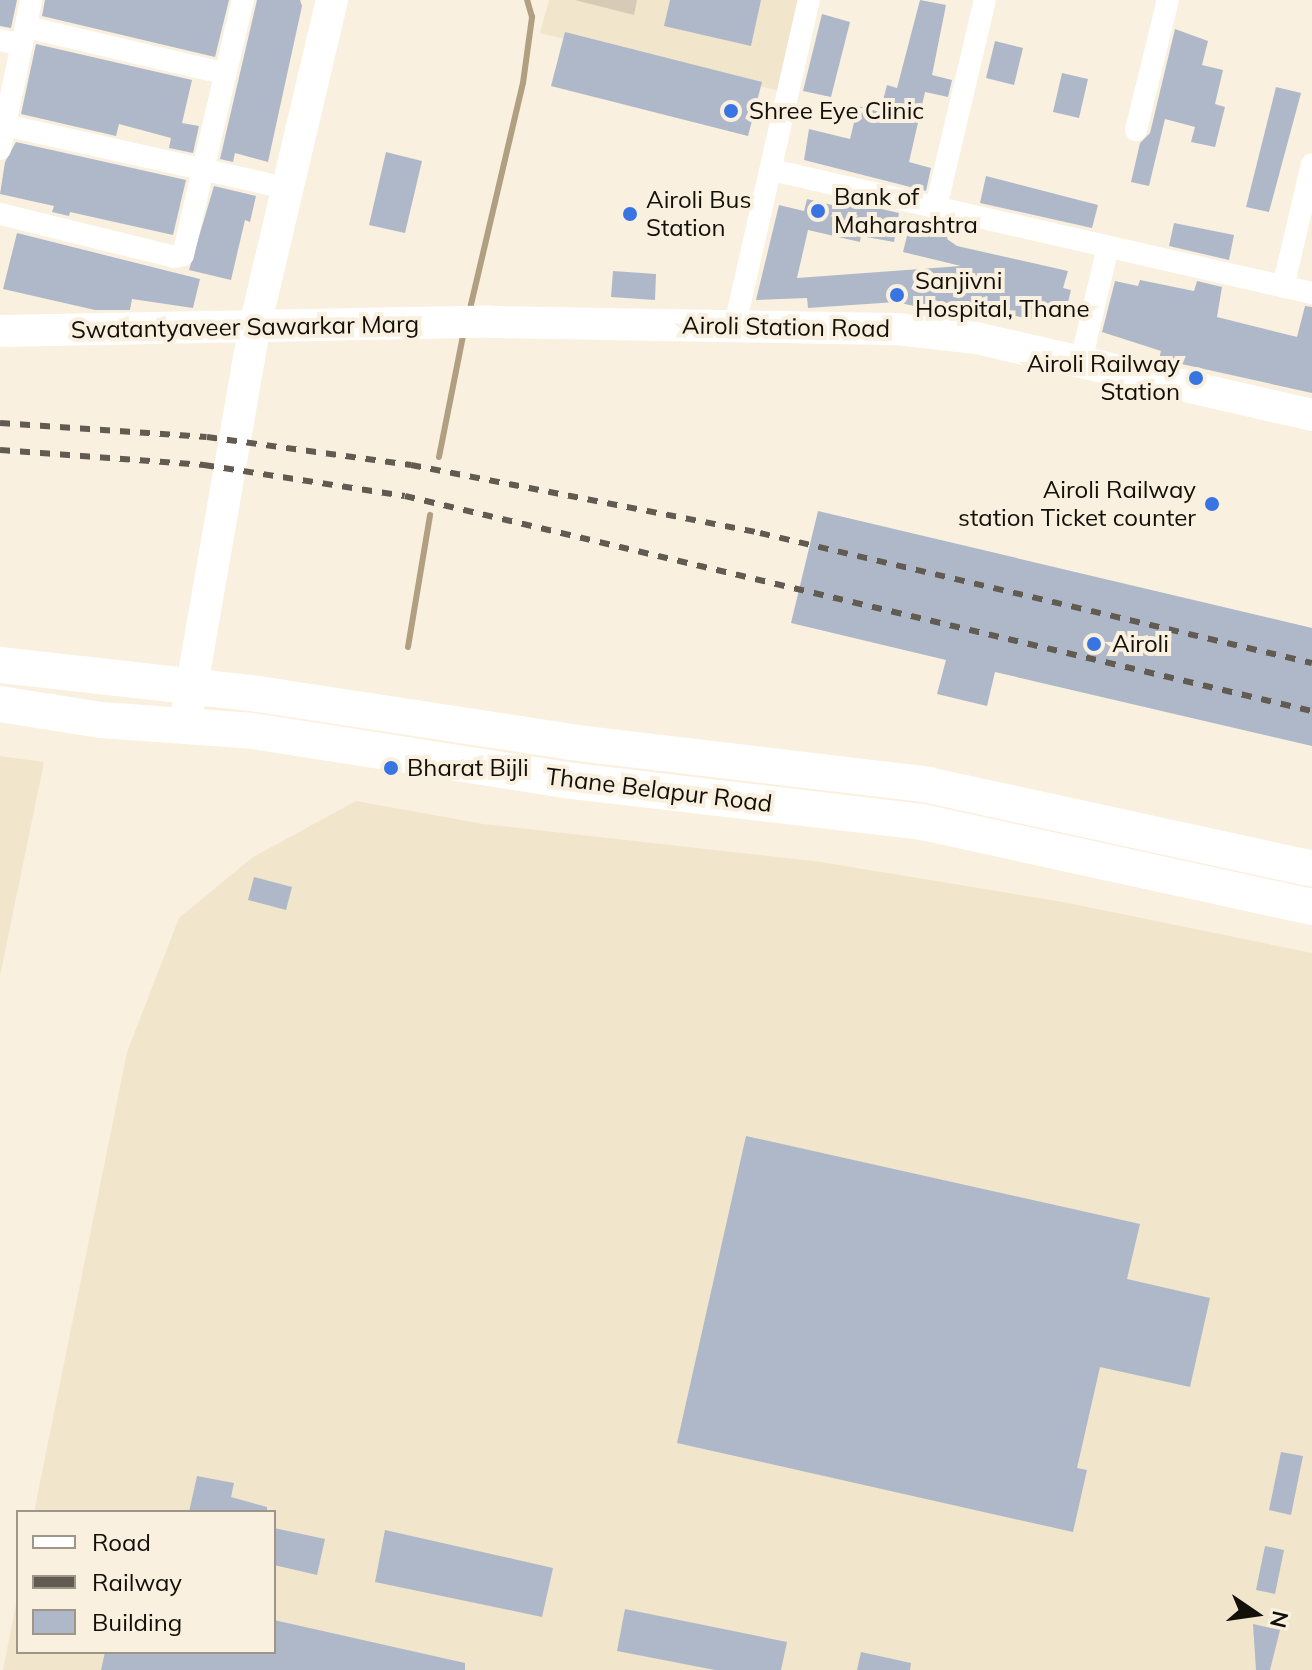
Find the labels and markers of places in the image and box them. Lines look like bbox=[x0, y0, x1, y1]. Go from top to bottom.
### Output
place label: Shree Eye Clinic bbox=[749, 97, 924, 125]
marker: Shree Eye Clinic bbox=[720, 100, 742, 122]
place label: Bank of Maharashtra bbox=[834, 183, 978, 239]
place label: Airoli Bus Station bbox=[646, 186, 751, 242]
marker: Bank of Maharashtra bbox=[809, 202, 827, 220]
marker: Airoli Bus Station bbox=[621, 205, 639, 223]
place label: Sanjivni Hospital, Thane bbox=[915, 267, 1089, 323]
marker: Sanjivni Hospital, Thane bbox=[886, 284, 908, 306]
place label: Airoli Railway Station bbox=[1027, 350, 1180, 406]
marker: Airoli Railway Station bbox=[1187, 369, 1205, 387]
place label: Airoli Railway station Ticket counter bbox=[958, 476, 1196, 532]
marker: Airoli Railway station Ticket counter bbox=[1203, 495, 1221, 513]
place label: Airoli bbox=[1112, 630, 1169, 658]
marker: Airoli bbox=[1083, 633, 1105, 655]
place label: Bharat Bijli bbox=[407, 754, 529, 782]
marker: Bharat Bijli bbox=[382, 759, 400, 777]

